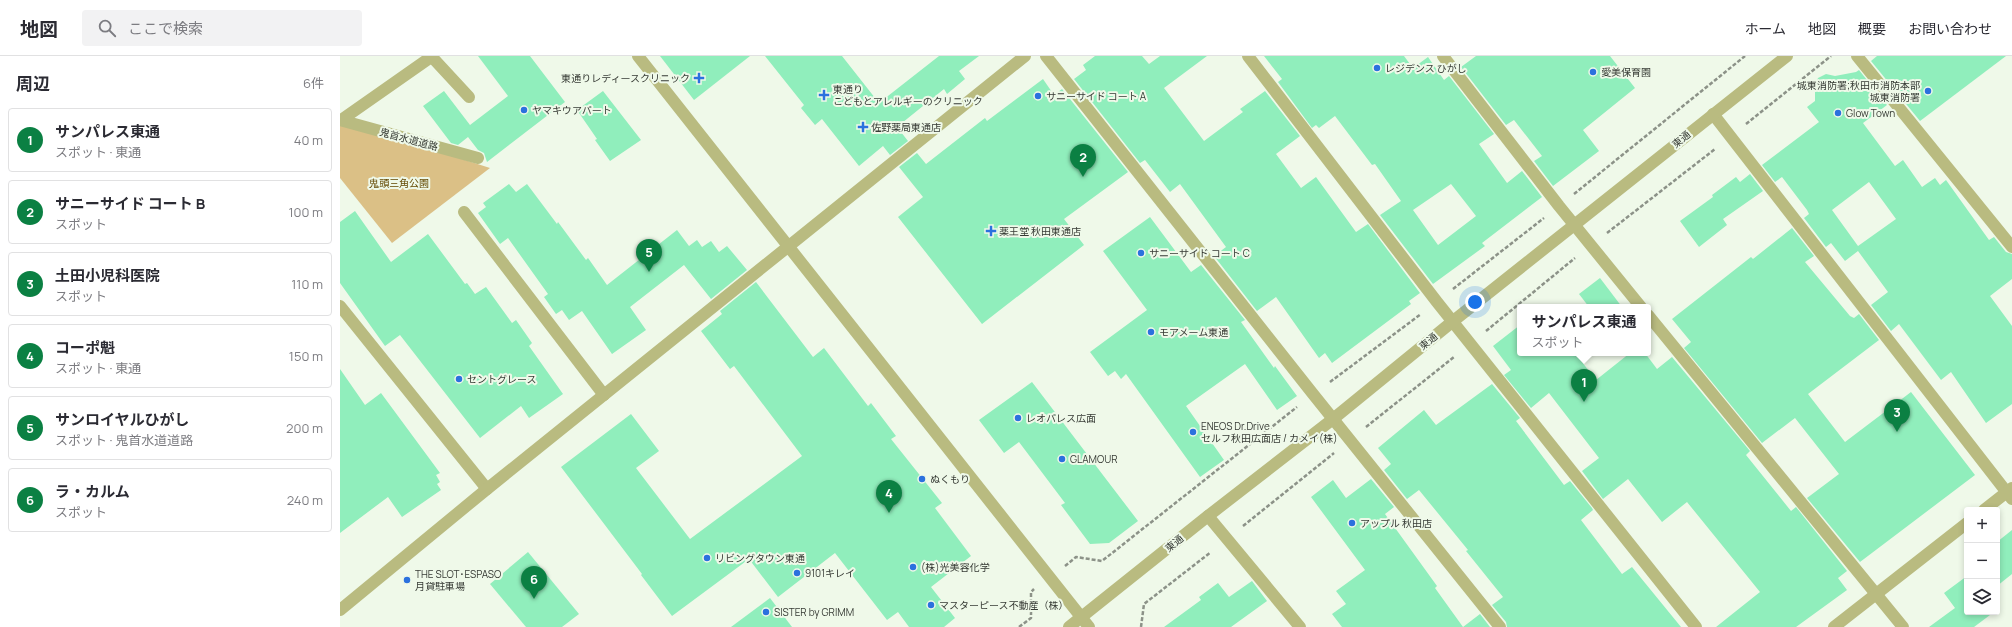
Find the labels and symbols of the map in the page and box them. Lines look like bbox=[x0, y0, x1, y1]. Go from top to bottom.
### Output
place label: レジデンス ひがし bbox=[1385, 61, 1467, 75]
marker: レジデンス ひがし bbox=[1372, 63, 1382, 73]
place label: 愛美保育園 bbox=[1601, 65, 1651, 79]
marker: 愛美保育園 bbox=[1588, 67, 1598, 77]
place label: 東通りレディースクリニック bbox=[561, 71, 690, 85]
marker: 東通りレディースクリニック bbox=[693, 72, 705, 84]
place label: 城東消防署;秋田市消防本部 城東消防署 bbox=[1797, 78, 1920, 104]
place label: 東通り こどもとアレルギーのクリニック bbox=[833, 82, 983, 108]
marker: 城東消防署;秋田市消防本部 城東消防署 bbox=[1923, 86, 1933, 96]
marker: 東通り こどもとアレルギーのクリニック bbox=[818, 89, 830, 101]
place label: サニーサイド コート A bbox=[1046, 89, 1147, 103]
marker: サニーサイド コート A bbox=[1033, 91, 1043, 101]
place label: ヤマキウアパート bbox=[532, 103, 612, 117]
marker: ヤマキウアパート bbox=[519, 105, 529, 115]
place label: Glow Town bbox=[1846, 106, 1895, 120]
marker: Glow Town bbox=[1833, 108, 1843, 118]
place label: 佐野薬局東通店 bbox=[871, 120, 941, 134]
marker: 佐野薬局東通店 bbox=[858, 122, 868, 132]
street label: 鬼首水道道路 bbox=[378, 124, 440, 154]
street label: 東通 bbox=[1669, 127, 1693, 151]
pin: 2 bbox=[1070, 144, 1096, 177]
park label: 鬼頭三角公園 bbox=[369, 176, 429, 190]
place label: 薬王堂 秋田東通店 bbox=[999, 224, 1081, 238]
marker: 薬王堂 秋田東通店 bbox=[986, 226, 996, 236]
pin: 5 bbox=[636, 239, 662, 272]
place label: サニーサイド コート C bbox=[1149, 246, 1250, 260]
marker: サニーサイド コート C bbox=[1136, 248, 1146, 258]
your location bbox=[1465, 292, 1485, 312]
place label: モアメーム東通 bbox=[1159, 325, 1228, 339]
marker: モアメーム東通 bbox=[1146, 327, 1156, 337]
street label: 東通 bbox=[1416, 329, 1440, 353]
pin: 1 bbox=[1571, 369, 1597, 402]
place label: セントグレース bbox=[467, 372, 537, 386]
marker: セントグレース bbox=[454, 374, 464, 384]
pin: 3 bbox=[1884, 399, 1910, 432]
place label: レオパレス広面 bbox=[1026, 411, 1096, 425]
marker: レオパレス広面 bbox=[1013, 413, 1023, 423]
place label: ENEOS Dr.Drive セルフ秋田広面店 / カメイ(株) bbox=[1201, 419, 1337, 445]
marker: ENEOS Dr.Drive セルフ秋田広面店 / カメイ(株) bbox=[1188, 427, 1198, 437]
place label: GLAMOUR bbox=[1070, 452, 1117, 466]
marker: GLAMOUR bbox=[1057, 454, 1067, 464]
place label: ぬくもり bbox=[930, 472, 970, 486]
marker: ぬくもり bbox=[917, 474, 927, 484]
pin: 4 bbox=[876, 480, 902, 513]
place label: アップル 秋田店 bbox=[1360, 516, 1432, 530]
marker: アップル 秋田店 bbox=[1347, 518, 1357, 528]
street label: 東通 bbox=[1162, 531, 1186, 555]
place label: リビングタウン東通 bbox=[715, 551, 805, 565]
marker: リビングタウン東通 bbox=[702, 553, 712, 563]
place label: (株)光美容化学 bbox=[921, 560, 990, 574]
marker: (株)光美容化学 bbox=[908, 562, 918, 572]
pin: 6 bbox=[521, 566, 547, 599]
place label: 9101キレイ bbox=[805, 566, 855, 580]
place label: THE SLOT･ESPASO 月貸駐車場 bbox=[415, 567, 501, 593]
marker: 9101キレイ bbox=[792, 568, 802, 578]
marker: THE SLOT･ESPASO 月貸駐車場 bbox=[402, 575, 412, 585]
place label: マスターピース不動産（株） bbox=[939, 598, 1069, 612]
marker: マスターピース不動産（株） bbox=[926, 600, 936, 610]
place label: SISTER by GRIMM bbox=[774, 605, 854, 619]
marker: SISTER by GRIMM bbox=[761, 607, 771, 617]

